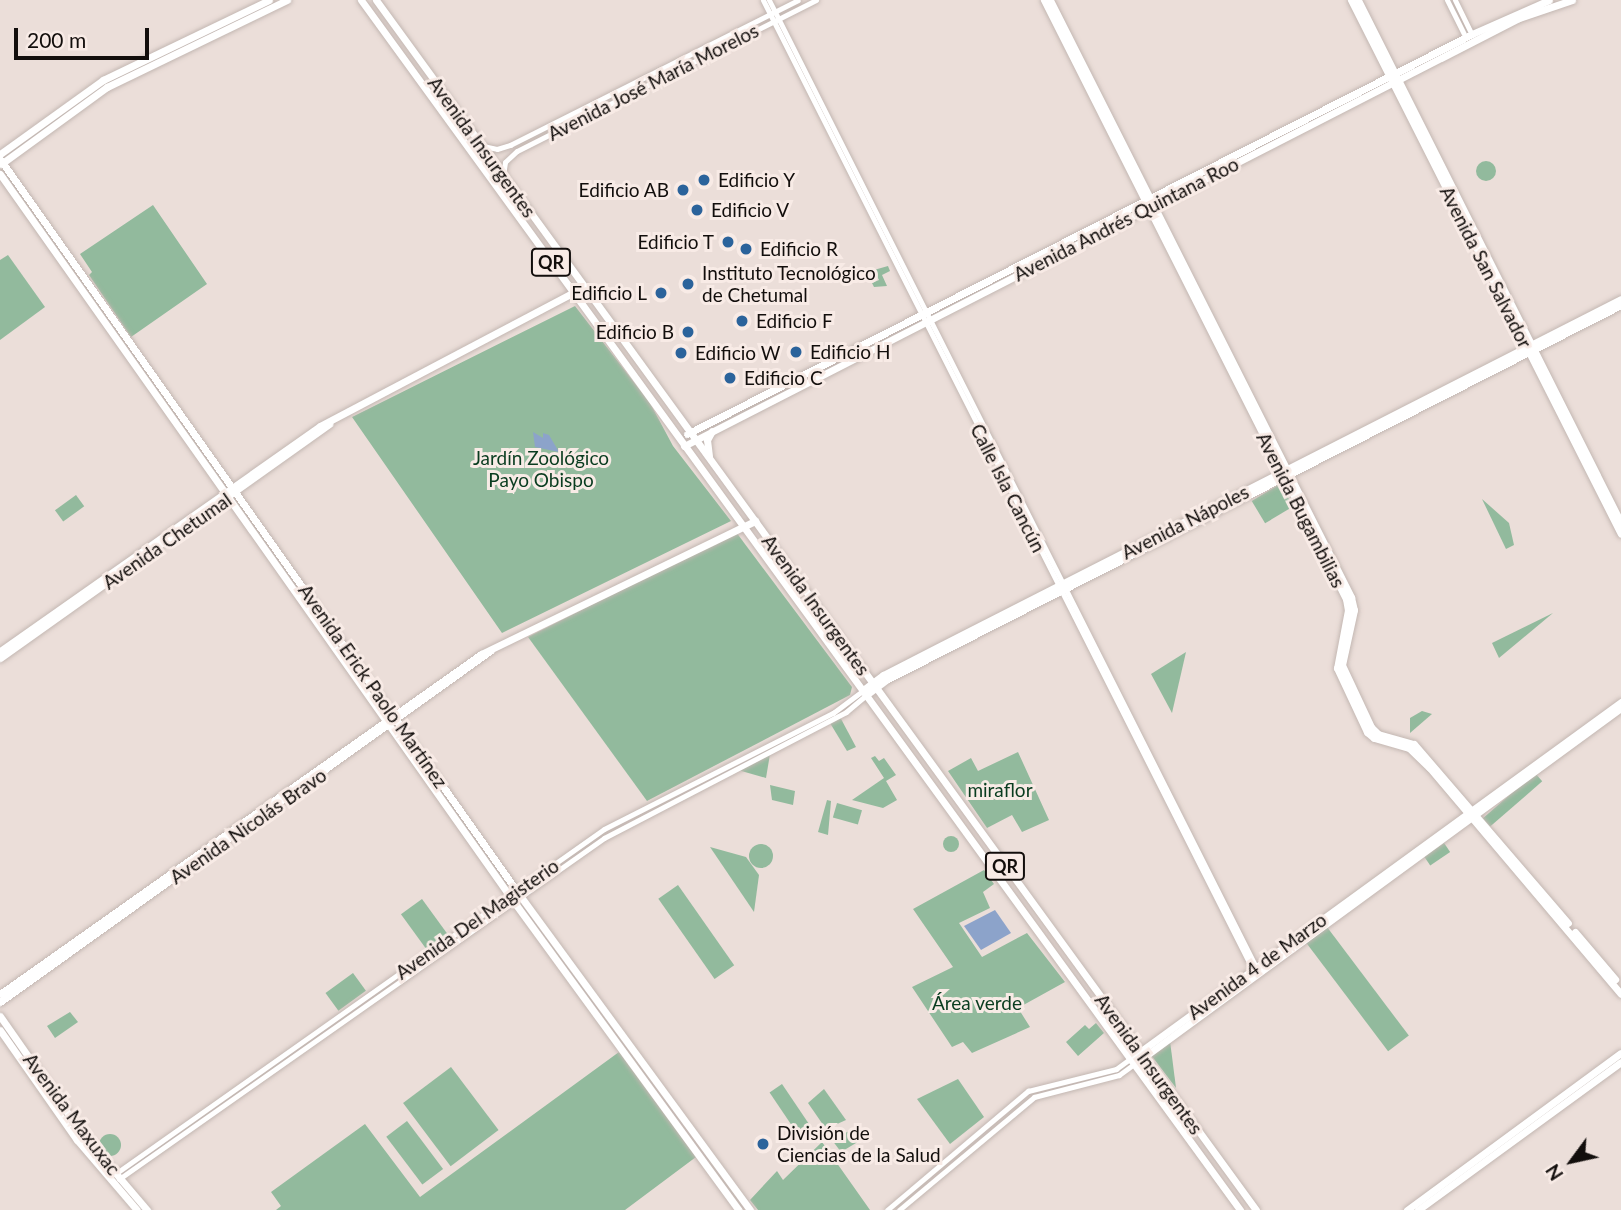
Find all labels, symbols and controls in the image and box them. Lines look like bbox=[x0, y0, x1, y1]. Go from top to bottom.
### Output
scale bar bbox=[18, 14, 152, 58]
street label: Avenida José María Morelos bbox=[544, 19, 762, 145]
text: 200 m bbox=[27, 27, 86, 52]
street label: Avenida Insurgentes bbox=[423, 72, 541, 222]
street label: Avenida Andrés Quintana Roo bbox=[1009, 152, 1243, 286]
place label: Edificio Y bbox=[718, 169, 796, 191]
marker: Edificio Y bbox=[696, 172, 712, 188]
place label: Edificio AB bbox=[578, 179, 669, 201]
marker: Edificio AB bbox=[675, 182, 691, 198]
street label: Avenida San Salvador bbox=[1435, 182, 1537, 352]
place label: Edificio V bbox=[711, 199, 790, 221]
marker: Edificio V bbox=[689, 202, 705, 218]
place label: Edificio T bbox=[637, 231, 714, 253]
marker: Edificio T bbox=[720, 234, 736, 250]
place label: Edificio R bbox=[760, 238, 838, 260]
marker: Edificio R bbox=[738, 241, 754, 257]
road number: QR bbox=[530, 248, 572, 276]
place label: Instituto Tecnológico de Chetumal bbox=[702, 262, 876, 306]
marker: Instituto Tecnológico de Chetumal bbox=[680, 276, 696, 292]
place label: Edificio L bbox=[571, 282, 647, 304]
marker: Edificio L bbox=[653, 285, 669, 301]
place label: Edificio F bbox=[756, 310, 833, 332]
marker: Edificio F bbox=[734, 313, 750, 329]
place label: Edificio B bbox=[596, 321, 674, 343]
marker: Edificio B bbox=[680, 324, 696, 340]
place label: Edificio H bbox=[810, 341, 890, 363]
place label: Edificio W bbox=[695, 342, 781, 364]
marker: Edificio H bbox=[788, 344, 804, 360]
marker: Edificio W bbox=[673, 345, 689, 361]
place label: Edificio C bbox=[744, 367, 823, 389]
marker: Edificio C bbox=[722, 370, 738, 386]
street label: Calle Isla Cancún bbox=[966, 420, 1050, 556]
street label: Avenida Bugambilias bbox=[1252, 428, 1350, 592]
park label: Jardín Zoológico Payo Obispo bbox=[473, 447, 609, 491]
street label: Avenida Nápoles bbox=[1118, 480, 1252, 564]
street label: Avenida Chetumal bbox=[98, 488, 236, 594]
street label: Avenida Insurgentes bbox=[757, 530, 875, 680]
street label: Avenida Erick Paolo Martínez bbox=[294, 580, 452, 792]
street label: Avenida Nicolás Bravo bbox=[165, 763, 331, 889]
park label: miraflor bbox=[967, 779, 1033, 801]
road number: QR bbox=[984, 852, 1026, 880]
street label: Avenida Del Magisterio bbox=[391, 854, 563, 984]
street label: Avenida 4 de Marzo bbox=[1183, 908, 1331, 1024]
street label: Avenida Insurgentes bbox=[1090, 989, 1208, 1139]
park label: Área verde bbox=[932, 992, 1022, 1014]
street label: Avenida Maxuxac bbox=[19, 1049, 125, 1179]
place label: División de Ciencias de la Salud bbox=[777, 1122, 941, 1166]
north arrow bbox=[1537, 1126, 1607, 1196]
marker: División de Ciencias de la Salud bbox=[755, 1136, 771, 1152]
text: N bbox=[1540, 1160, 1568, 1185]

